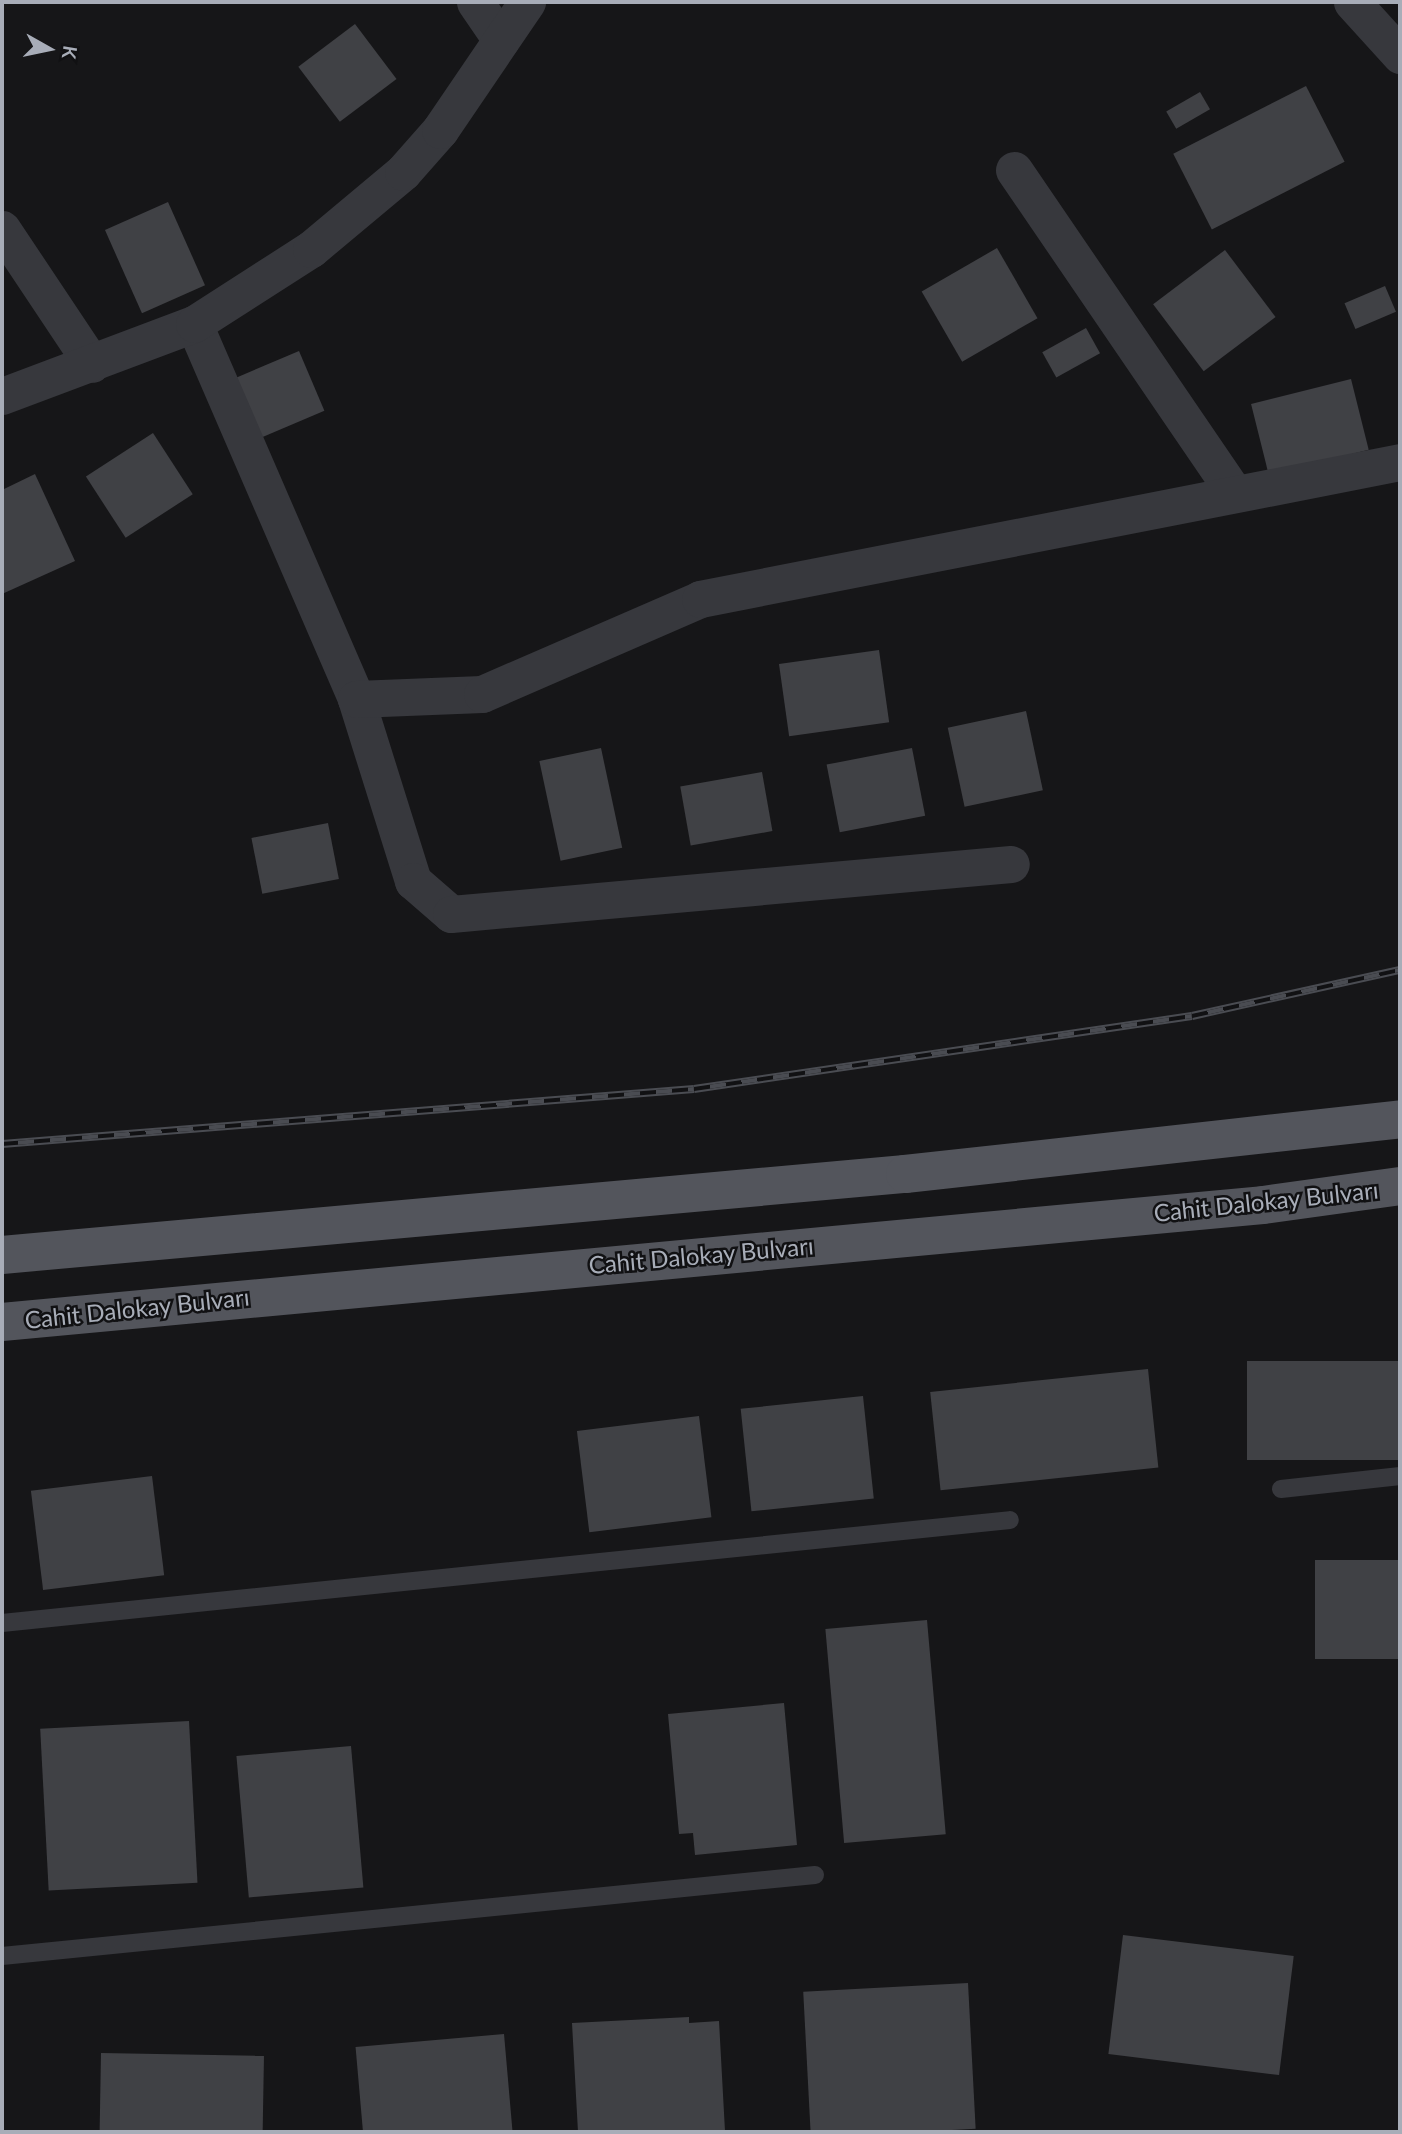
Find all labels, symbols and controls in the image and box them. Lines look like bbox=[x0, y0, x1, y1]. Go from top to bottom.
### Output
north arrow bbox=[14, 14, 84, 84]
text: K bbox=[58, 44, 83, 61]
street label: Cahit Dalokay Bulvarı bbox=[1152, 1175, 1380, 1227]
street label: Cahit Dalokay Bulvarı bbox=[587, 1231, 815, 1279]
street label: Cahit Dalokay Bulvarı bbox=[23, 1282, 251, 1334]

